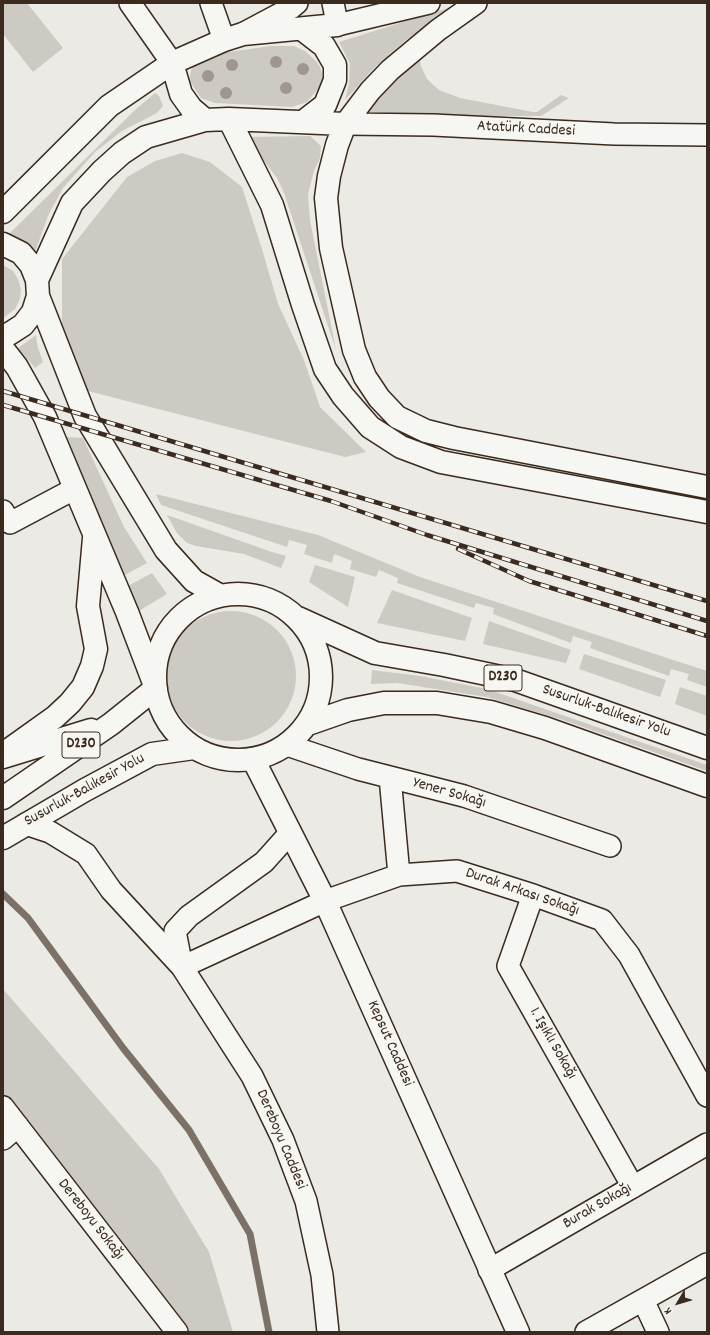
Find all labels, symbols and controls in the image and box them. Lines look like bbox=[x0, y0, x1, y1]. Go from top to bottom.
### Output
street label: Atatürk Caddesi bbox=[476, 118, 576, 142]
road number: D230 bbox=[484, 665, 522, 691]
street label: Susurluk-Balıkesir Yolu bbox=[539, 681, 673, 743]
road number: D230 bbox=[62, 732, 100, 758]
street label: Susurluk-Balıkesir Yolu bbox=[21, 750, 149, 832]
street label: Yener Sokağı bbox=[410, 774, 488, 814]
street label: Durak Arkası Sokağı bbox=[463, 865, 581, 921]
street label: Kepsut Caddesi bbox=[361, 998, 417, 1090]
street label: 1. Işıklı Sokağı bbox=[524, 1005, 580, 1083]
street label: Dereboyu Caddesi bbox=[250, 1087, 310, 1193]
street label: Dereboyu Sokağı bbox=[52, 1176, 128, 1264]
street label: Burak Sokağı bbox=[560, 1180, 636, 1234]
north arrow bbox=[658, 1283, 698, 1323]
text: K bbox=[661, 1303, 676, 1317]

